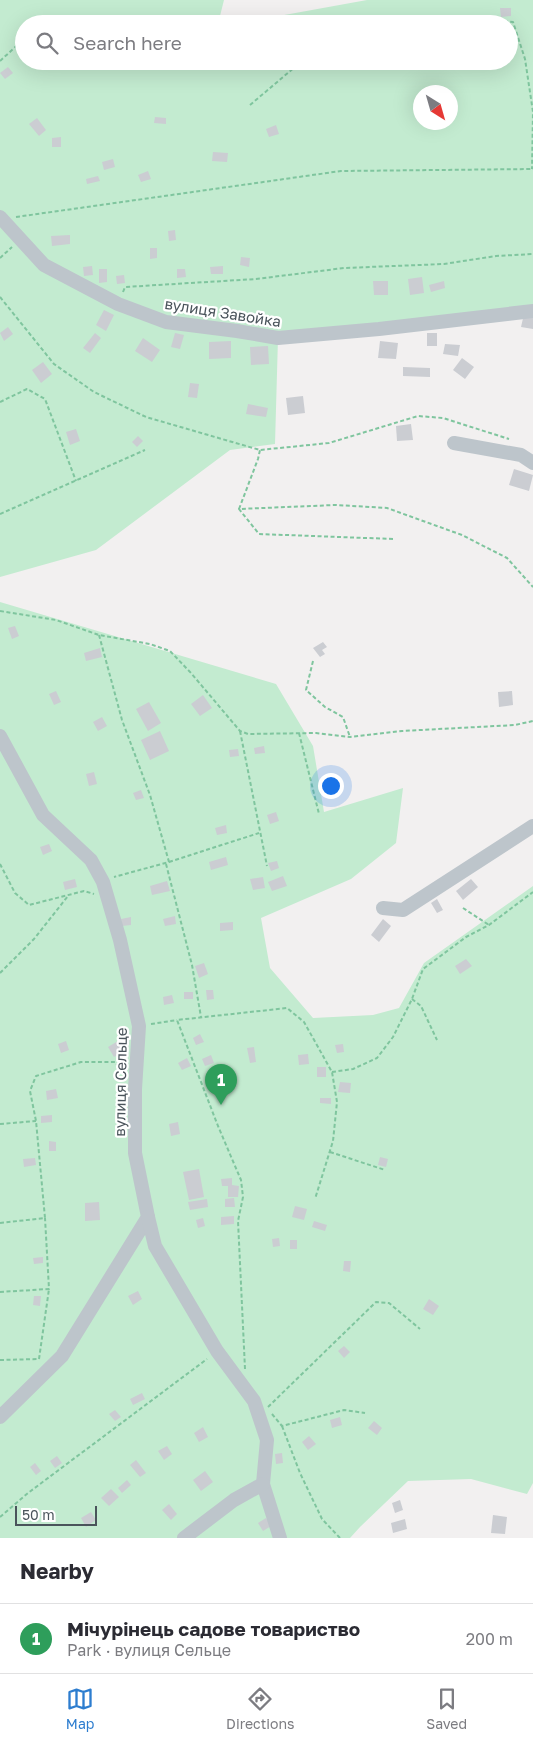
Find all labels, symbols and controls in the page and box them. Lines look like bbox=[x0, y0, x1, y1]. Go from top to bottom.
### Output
search box bbox=[15, 15, 518, 70]
icon: search bbox=[33, 29, 61, 57]
text: Search here bbox=[73, 31, 182, 54]
north arrow bbox=[413, 85, 458, 130]
street label: вулиця Завойка bbox=[164, 294, 282, 330]
your location bbox=[318, 773, 344, 799]
street label: вулиця Сельце bbox=[110, 1027, 130, 1137]
pin: 1 bbox=[205, 1064, 237, 1105]
scale bar bbox=[15, 1503, 98, 1526]
text: 50 m bbox=[22, 1506, 55, 1523]
text: Nearby bbox=[20, 1558, 94, 1584]
text: Мічурінець садове товариство bbox=[67, 1617, 360, 1640]
text: 1 bbox=[32, 1629, 40, 1649]
text: 200 m bbox=[466, 1629, 513, 1649]
text: Park · вулиця Сельце bbox=[67, 1640, 231, 1660]
tab: Map bbox=[66, 1685, 94, 1732]
tab: Directions bbox=[226, 1685, 295, 1732]
tab: Saved bbox=[426, 1685, 467, 1732]

